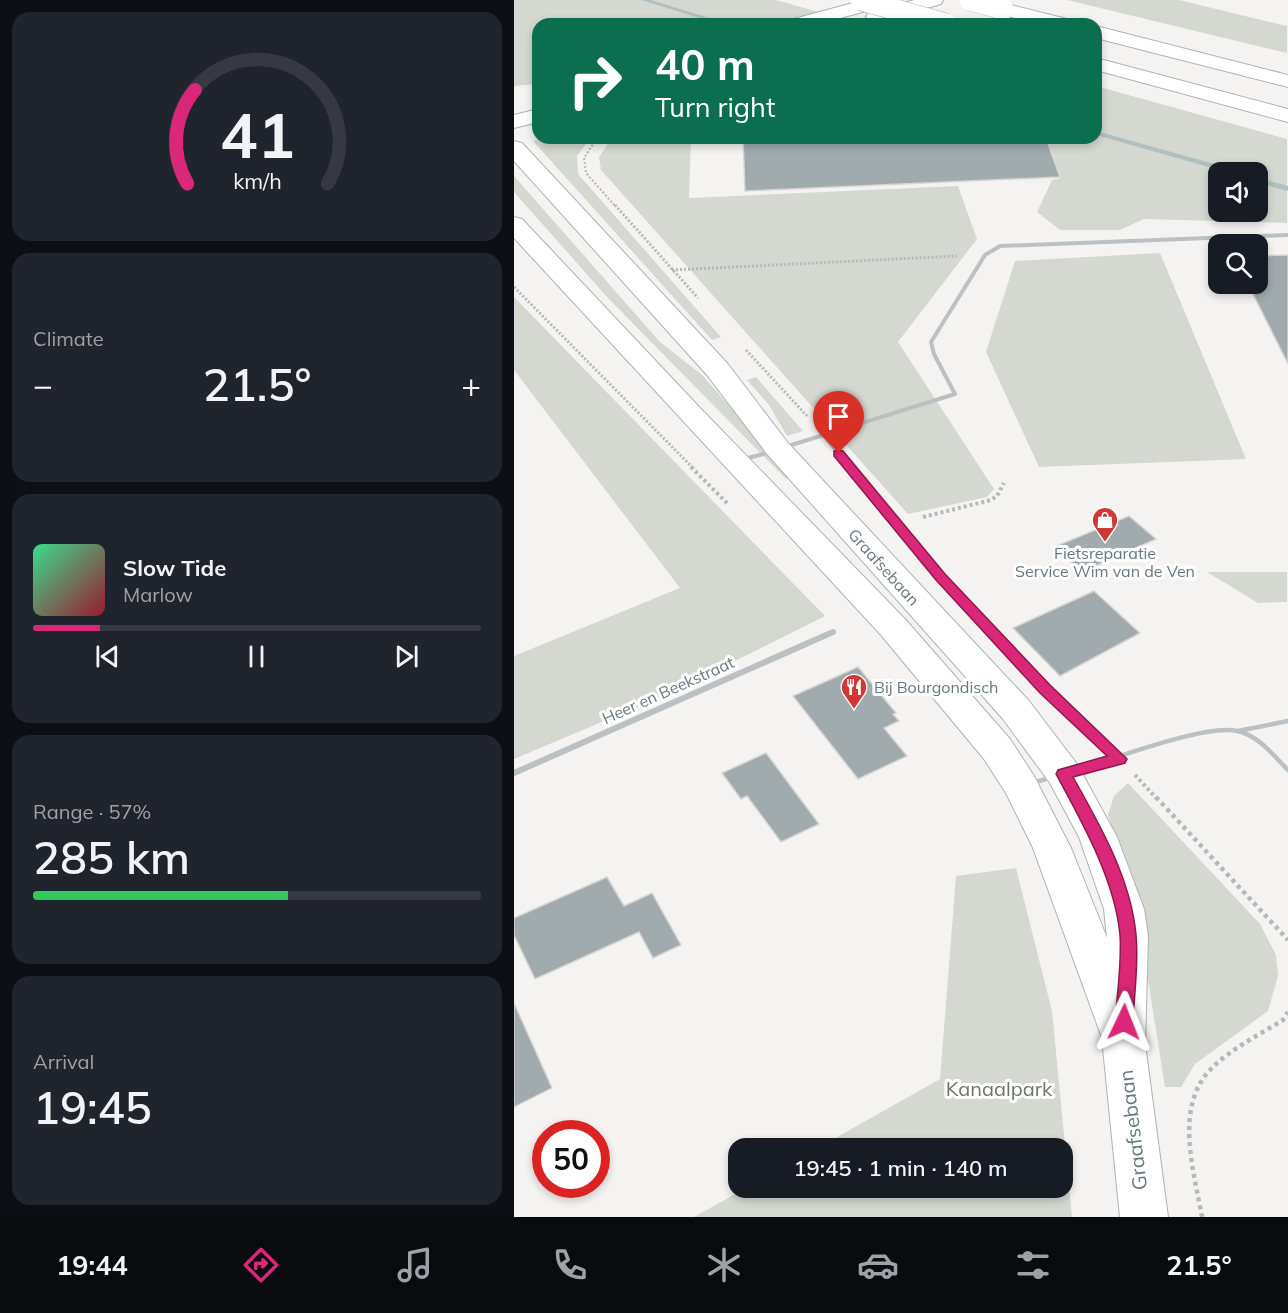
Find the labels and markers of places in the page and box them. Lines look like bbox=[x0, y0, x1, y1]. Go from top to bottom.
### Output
pin bbox=[813, 391, 864, 453]
shop icon: Fietsreparatie Service Wim van de Ven bbox=[1090, 505, 1120, 543]
place label: Fietsreparatie Service Wim van de Ven bbox=[1015, 543, 1195, 581]
restaurant icon: Bij Bourgondisch bbox=[839, 672, 869, 710]
place label: Bij Bourgondisch bbox=[874, 677, 998, 697]

